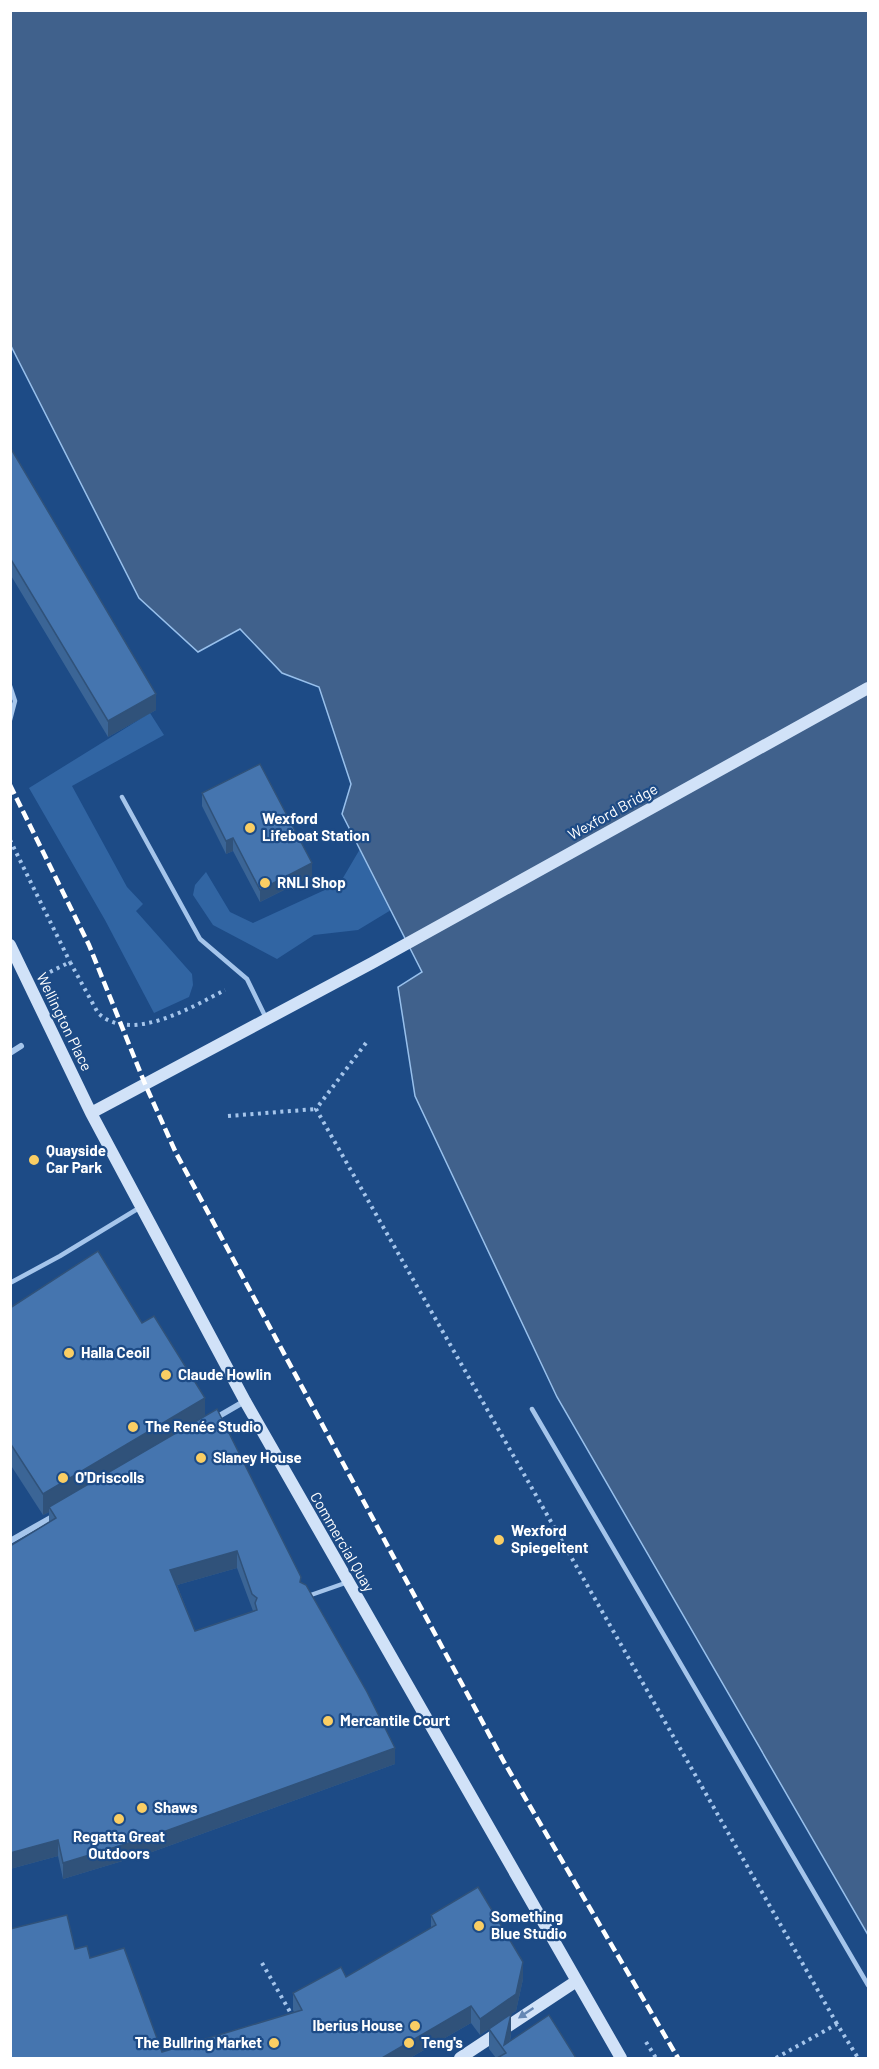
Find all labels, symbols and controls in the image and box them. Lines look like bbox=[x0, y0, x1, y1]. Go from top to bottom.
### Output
street label: Wexford Bridge bbox=[565, 779, 660, 843]
place label: Wexford Lifeboat Station bbox=[262, 809, 370, 844]
marker: Wexford Lifeboat Station bbox=[243, 821, 257, 835]
place label: RNLI Shop bbox=[277, 873, 346, 891]
marker: RNLI Shop bbox=[258, 876, 272, 890]
street label: Wellington Place bbox=[33, 969, 97, 1074]
place label: Quayside Car Park bbox=[46, 1141, 106, 1176]
marker: Quayside Car Park bbox=[27, 1153, 41, 1167]
place label: Halla Ceoil bbox=[81, 1343, 150, 1361]
marker: Halla Ceoil bbox=[62, 1346, 76, 1360]
place label: Claude Howlin bbox=[178, 1365, 271, 1383]
marker: Claude Howlin bbox=[159, 1368, 173, 1382]
place label: The Renée Studio bbox=[145, 1417, 261, 1435]
marker: The Renée Studio bbox=[126, 1420, 140, 1434]
place label: Slaney House bbox=[213, 1448, 302, 1466]
marker: Slaney House bbox=[194, 1451, 208, 1465]
place label: O'Driscolls bbox=[75, 1468, 145, 1486]
marker: O'Driscolls bbox=[56, 1471, 70, 1485]
street label: Commercial Quay bbox=[307, 1488, 379, 1595]
place label: Wexford Spiegeltent bbox=[511, 1521, 589, 1556]
marker: Wexford Spiegeltent bbox=[492, 1533, 506, 1547]
place label: Mercantile Court bbox=[340, 1711, 450, 1729]
marker: Mercantile Court bbox=[321, 1714, 335, 1728]
place label: Shaws bbox=[154, 1798, 198, 1816]
marker: Shaws bbox=[135, 1801, 149, 1815]
marker: Regatta Great Outdoors bbox=[112, 1812, 126, 1826]
place label: Regatta Great Outdoors bbox=[73, 1827, 165, 1862]
place label: Something Blue Studio bbox=[491, 1907, 567, 1942]
marker: Something Blue Studio bbox=[472, 1919, 486, 1933]
one-way arrow bbox=[519, 2007, 535, 2019]
place label: Iberius House bbox=[312, 2016, 403, 2034]
marker: Iberius House bbox=[408, 2019, 422, 2033]
place label: The Bullring Market bbox=[135, 2033, 262, 2051]
place label: Teng's bbox=[421, 2033, 463, 2051]
marker: The Bullring Market bbox=[267, 2036, 281, 2050]
marker: Teng's bbox=[402, 2036, 416, 2050]

